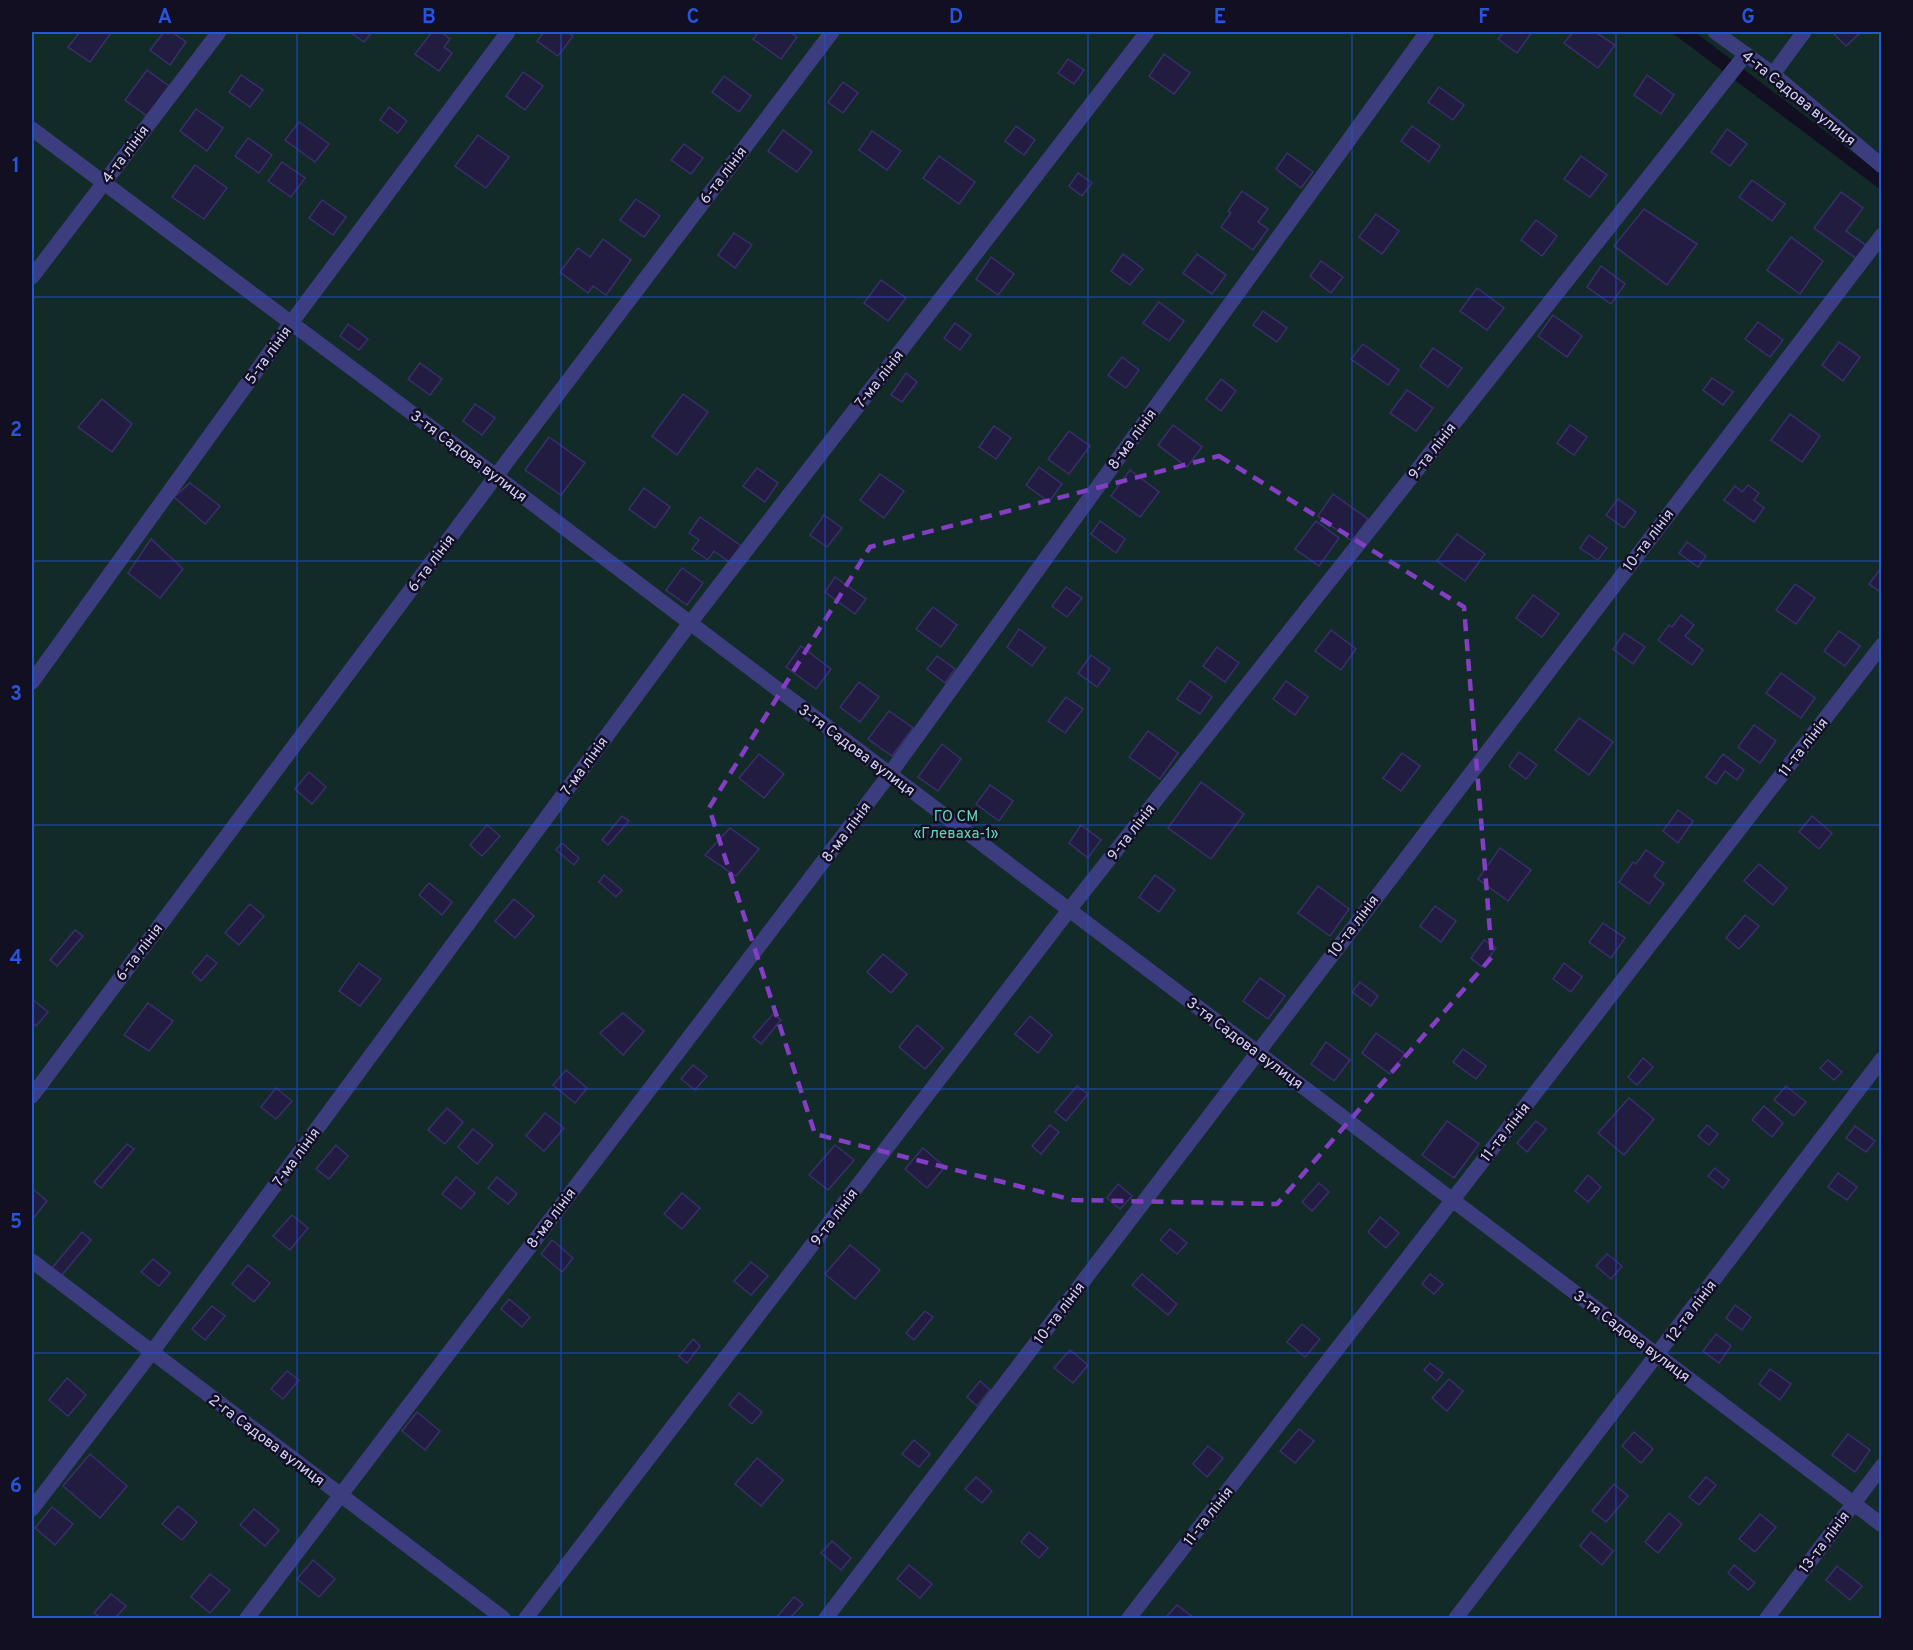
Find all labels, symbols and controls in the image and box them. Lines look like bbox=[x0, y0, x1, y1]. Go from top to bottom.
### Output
text: A bbox=[158, 5, 172, 31]
text: B bbox=[422, 5, 436, 31]
text: C bbox=[687, 5, 699, 31]
text: D bbox=[949, 5, 963, 31]
text: E bbox=[1214, 5, 1226, 31]
text: F bbox=[1478, 5, 1490, 31]
text: G bbox=[1741, 5, 1755, 31]
street label: 4-та Садова вулиця bbox=[1737, 47, 1859, 151]
street label: 4-та лінія bbox=[98, 122, 154, 188]
street label: 6-та лінія bbox=[696, 143, 752, 208]
text: 1 bbox=[12, 154, 20, 180]
street label: 5-та лінія bbox=[242, 323, 297, 389]
street label: 7-ма лінія bbox=[852, 347, 909, 413]
street label: 8-ма лінія bbox=[1105, 406, 1162, 474]
street label: 3-тя Садова вулиця bbox=[406, 407, 530, 507]
text: 2 bbox=[10, 418, 22, 444]
street label: 9-та лінія bbox=[1405, 420, 1461, 484]
street label: 10-та лінія bbox=[1620, 506, 1679, 576]
street label: 6-та лінія bbox=[404, 531, 460, 596]
text: 3 bbox=[10, 682, 22, 708]
street label: 3-тя Садова вулиця bbox=[794, 701, 918, 801]
street label: 11-та лінія bbox=[1775, 714, 1833, 781]
street label: 7-ма лінія bbox=[557, 734, 613, 800]
street label: 8-ма лінія bbox=[818, 799, 876, 867]
street label: 9-та лінія bbox=[1104, 801, 1160, 865]
park label: ГО СМ «Глеваха-1» bbox=[913, 808, 999, 844]
street label: 10-та лінія bbox=[1325, 892, 1384, 962]
street label: 6-та лінія bbox=[112, 920, 168, 985]
text: 4 bbox=[10, 946, 22, 972]
street label: 3-тя Садова вулиця bbox=[1182, 994, 1306, 1094]
street label: 11-та лінія bbox=[1477, 1099, 1535, 1166]
street label: 7-ма лінія bbox=[269, 1125, 325, 1191]
street label: 8-ма лінія bbox=[523, 1185, 581, 1253]
street label: 9-та лінія bbox=[807, 1185, 863, 1250]
text: 5 bbox=[10, 1210, 22, 1236]
street label: 12-та лінія bbox=[1663, 1277, 1722, 1347]
street label: 10-та лінія bbox=[1031, 1279, 1090, 1349]
street label: 3-тя Садова вулиця bbox=[1569, 1287, 1693, 1387]
street label: 2-га Садова вулиця bbox=[204, 1391, 328, 1491]
text: 6 bbox=[10, 1474, 22, 1500]
street label: 11-та лінія bbox=[1180, 1483, 1238, 1550]
street label: 13-та лінія bbox=[1796, 1508, 1855, 1578]

